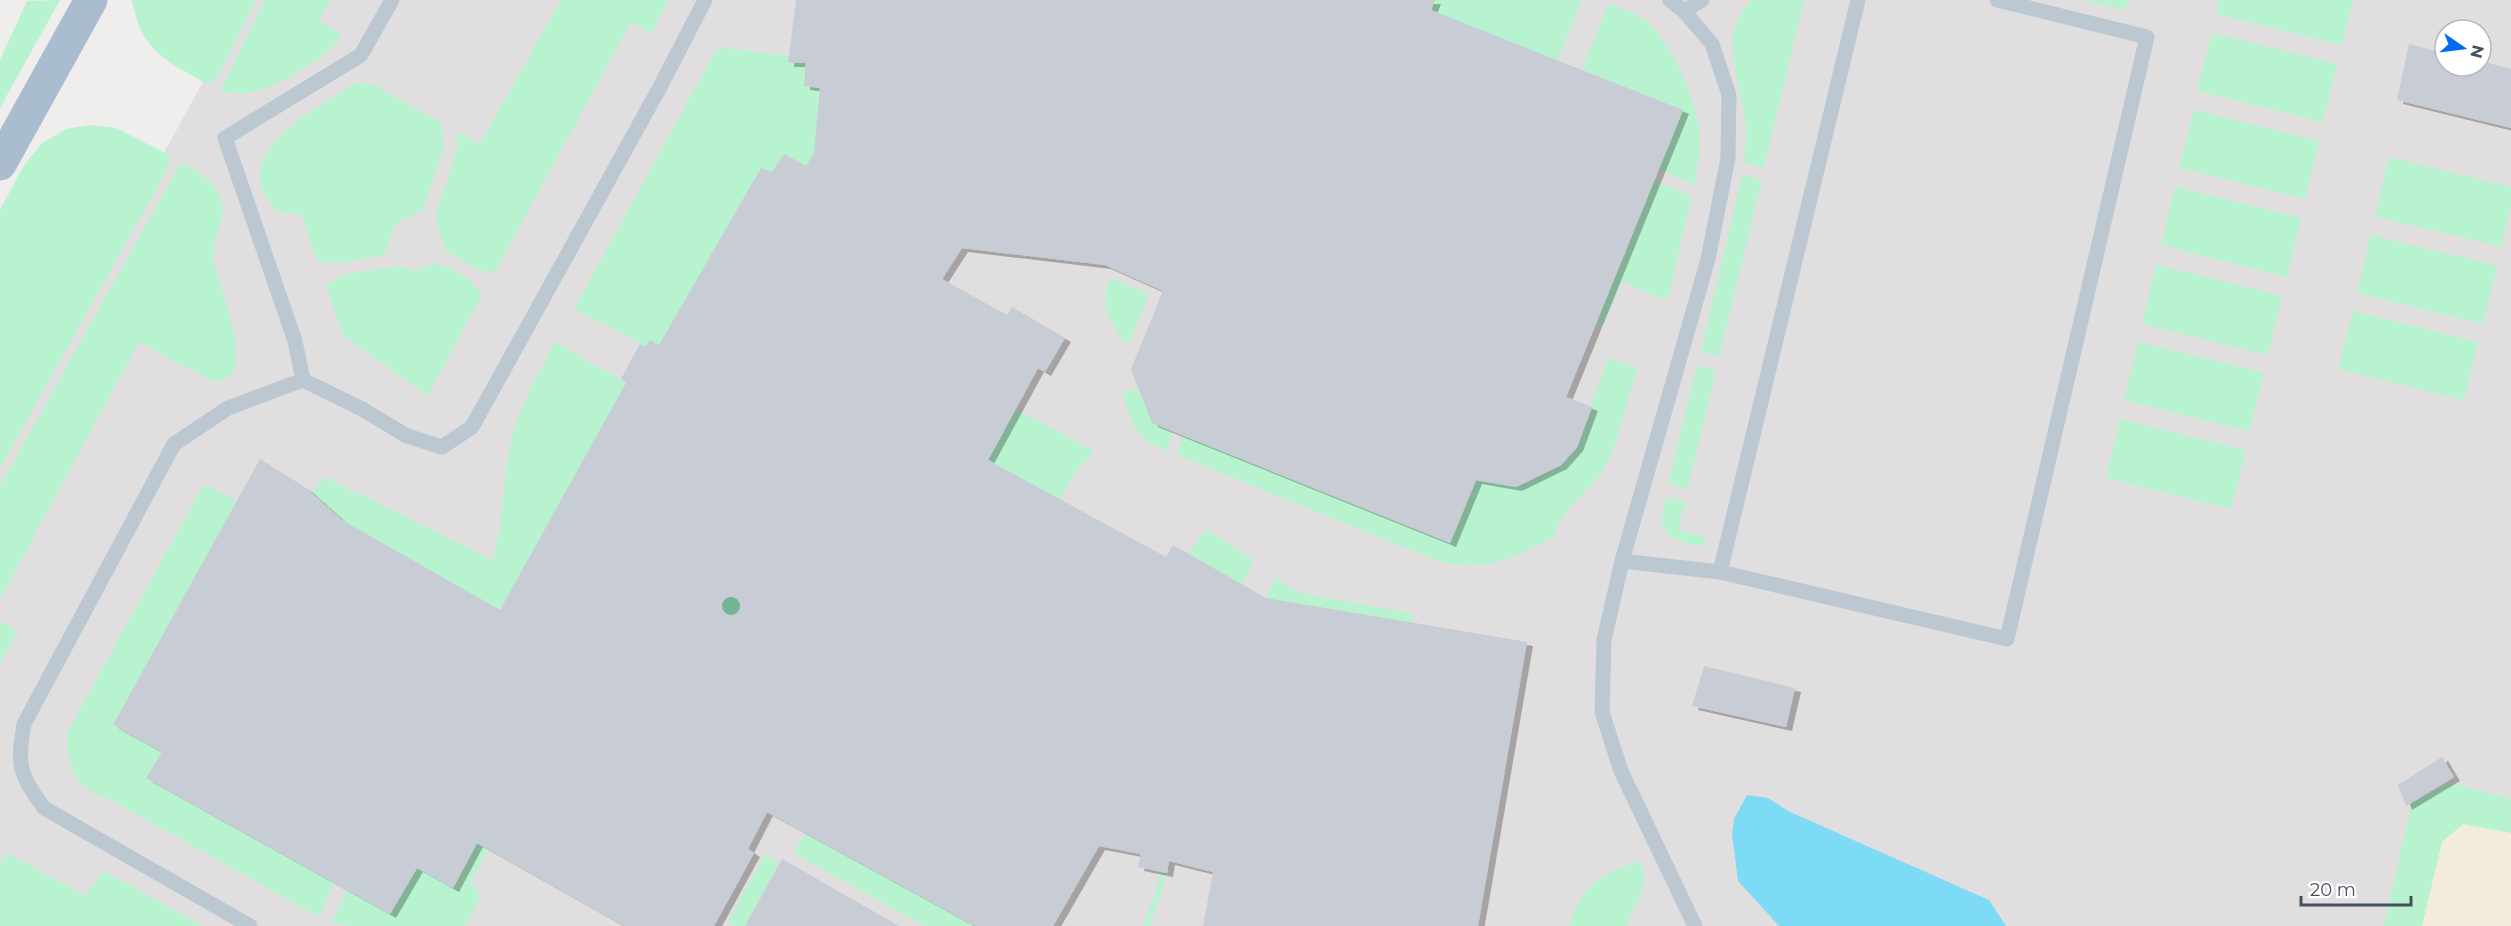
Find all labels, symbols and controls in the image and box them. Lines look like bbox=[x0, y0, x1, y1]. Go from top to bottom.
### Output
north arrow bbox=[2433, 18, 2493, 78]
text: N bbox=[2466, 43, 2488, 60]
scale bar bbox=[2301, 869, 2410, 907]
text: 20 m bbox=[2310, 879, 2356, 901]

